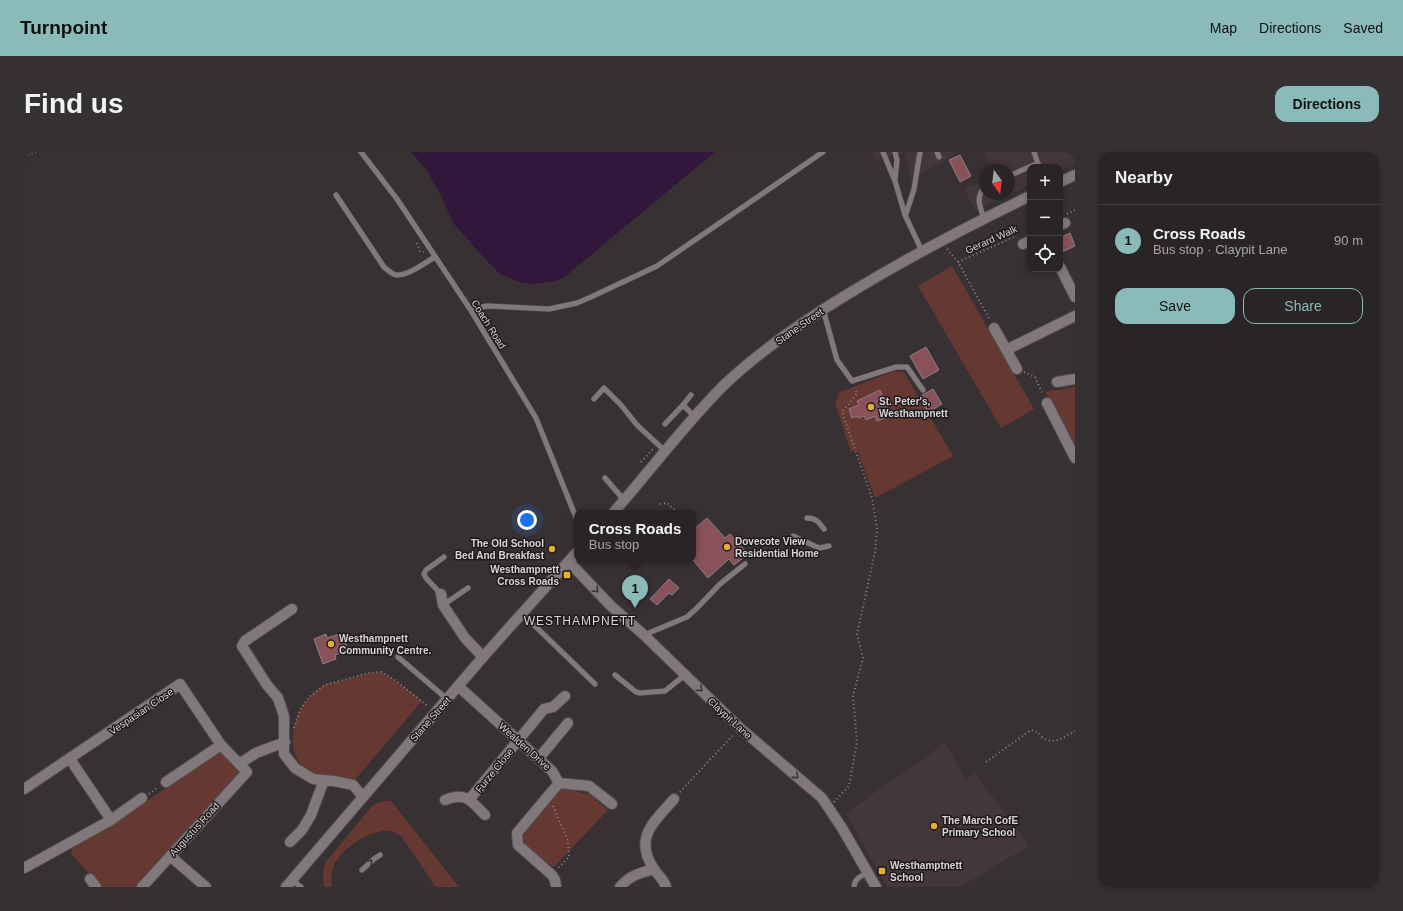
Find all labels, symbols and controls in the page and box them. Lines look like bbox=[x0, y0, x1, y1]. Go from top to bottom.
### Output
text: Turnpoint bbox=[20, 17, 107, 38]
text: Map bbox=[1210, 20, 1237, 36]
text: Directions bbox=[1259, 20, 1321, 36]
text: Saved bbox=[1343, 20, 1383, 36]
button: Directions bbox=[1275, 86, 1379, 122]
text: Find us bbox=[24, 88, 124, 119]
north arrow bbox=[979, 164, 1015, 200]
map controls bbox=[1027, 164, 1063, 272]
button: + bbox=[1027, 164, 1063, 200]
text: Nearby bbox=[1115, 168, 1173, 187]
button: − bbox=[1027, 200, 1063, 236]
street label: Gerard Walk bbox=[963, 223, 1020, 256]
text: Cross Roads bbox=[1153, 225, 1246, 242]
text: 1 bbox=[1124, 233, 1132, 248]
text: 90 m bbox=[1334, 233, 1363, 248]
button: locate bbox=[1027, 236, 1063, 272]
text: Bus stop · Claypit Lane bbox=[1153, 242, 1287, 257]
button: Save bbox=[1115, 288, 1235, 324]
button: Share bbox=[1243, 288, 1363, 324]
street label: Coach Road bbox=[469, 298, 508, 351]
street label: Stane Street bbox=[773, 306, 825, 347]
place label: St. Peter's, Westhampnett bbox=[879, 396, 948, 419]
marker: St. Peter's, Westhampnett bbox=[866, 402, 876, 412]
your location bbox=[517, 510, 537, 530]
popup bbox=[574, 510, 696, 562]
text: Cross Roads bbox=[589, 520, 681, 537]
place label: Dovecote View Residential Home bbox=[735, 536, 819, 559]
text: Bus stop bbox=[589, 537, 639, 552]
place label: The Old School Bed And Breakfast bbox=[455, 538, 545, 561]
marker: Dovecote View Residential Home bbox=[722, 542, 732, 552]
marker: The Old School Bed And Breakfast bbox=[547, 544, 557, 554]
place label: Westhampnett Cross Roads bbox=[490, 564, 560, 587]
marker: Westhampnett Cross Roads bbox=[562, 570, 572, 580]
pin: 1 bbox=[622, 575, 648, 608]
one-way arrow bbox=[591, 585, 598, 592]
district label: WESTHAMPNETT bbox=[524, 614, 636, 628]
place label: Westhampnett Community Centre. bbox=[339, 633, 431, 656]
marker: Westhampnett Community Centre. bbox=[326, 639, 336, 649]
one-way arrow bbox=[695, 684, 702, 691]
street label: Vespasian Close bbox=[107, 686, 176, 737]
street label: Stane Street bbox=[408, 695, 453, 744]
street label: Claypit Lane bbox=[706, 695, 754, 742]
street label: Wealden Drive bbox=[497, 720, 553, 773]
street label: Furze Close bbox=[473, 746, 516, 795]
one-way arrow bbox=[791, 772, 799, 779]
street label: Augustus Road bbox=[167, 800, 221, 858]
place label: The March CofE Primary School bbox=[942, 815, 1018, 838]
marker: The March CofE Primary School bbox=[929, 821, 939, 831]
one-way arrow bbox=[366, 860, 373, 867]
place label: Westhamptnett School bbox=[890, 860, 963, 883]
marker: Westhamptnett School bbox=[877, 866, 887, 876]

